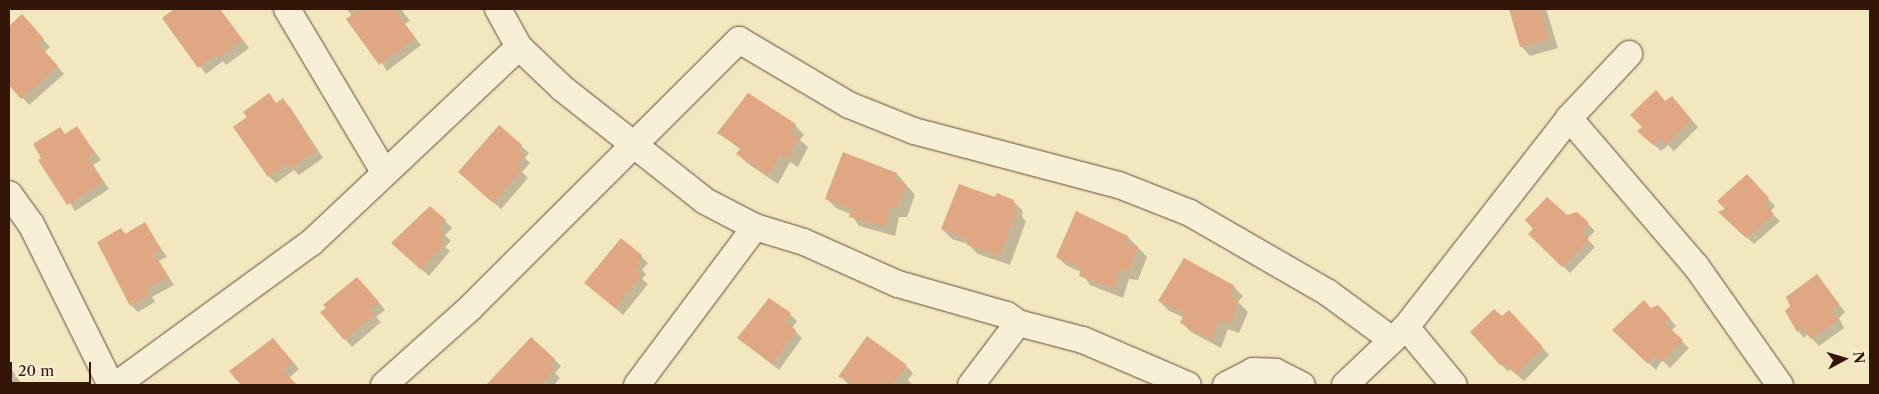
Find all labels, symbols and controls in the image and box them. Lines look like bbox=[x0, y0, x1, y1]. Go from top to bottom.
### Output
north arrow bbox=[1819, 334, 1869, 384]
text: N bbox=[1849, 350, 1869, 364]
scale bar bbox=[12, 352, 94, 384]
text: 20 m bbox=[18, 361, 54, 380]

